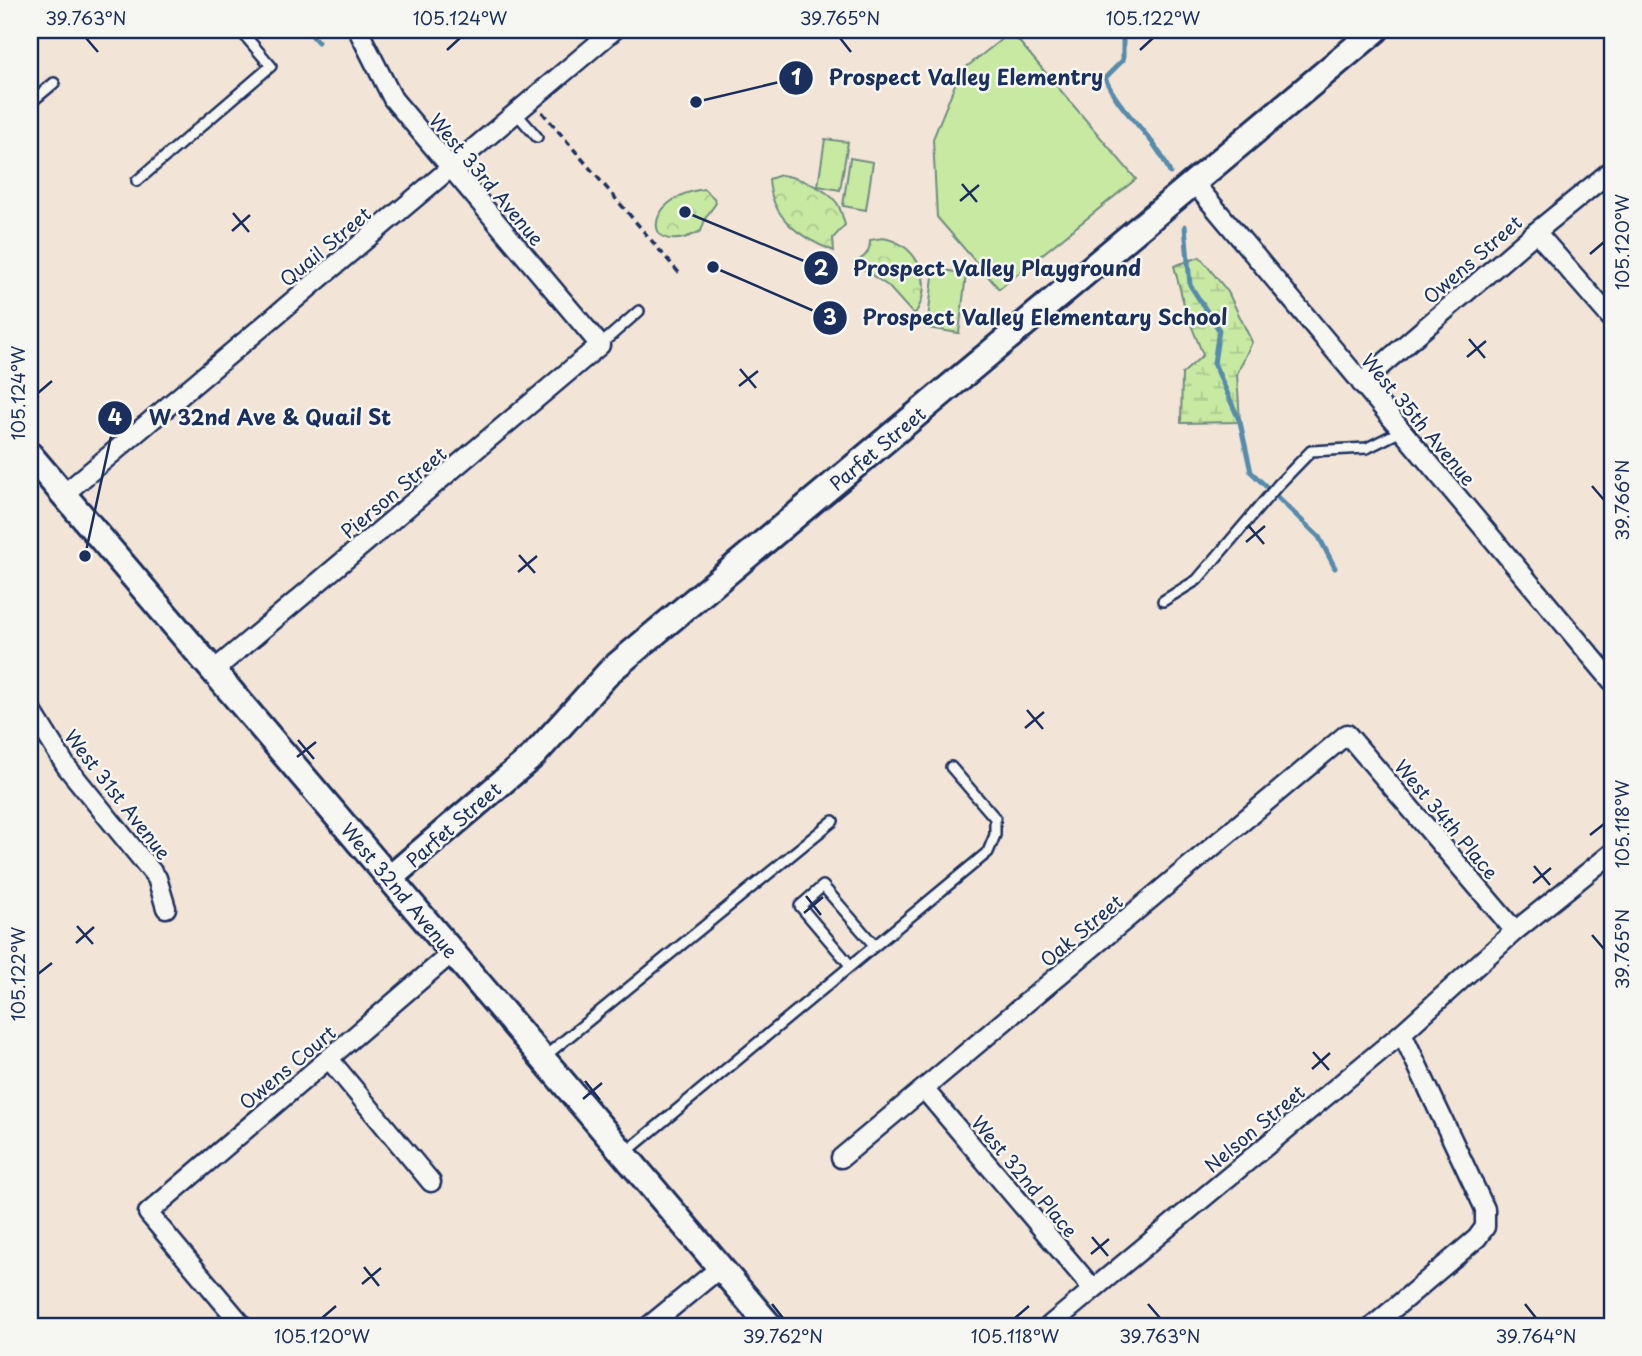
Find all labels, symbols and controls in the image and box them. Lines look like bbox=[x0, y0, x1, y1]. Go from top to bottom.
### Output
text: 39.763°N bbox=[45, 4, 127, 31]
text: 105.124°W bbox=[413, 4, 508, 31]
text: 39.765°N bbox=[800, 4, 880, 31]
text: 105.122°W bbox=[1106, 4, 1201, 31]
callout: Prospect Valley Elementry bbox=[779, 57, 1119, 99]
text: 1 bbox=[791, 60, 801, 92]
text: Prospect Valley Elementry bbox=[829, 60, 1103, 92]
street label: West 33rd Avenue bbox=[423, 107, 551, 251]
text: 105.120°W bbox=[1608, 193, 1635, 290]
street label: Quail Street bbox=[273, 199, 377, 293]
street label: Owens Street bbox=[1416, 208, 1528, 310]
callout: Prospect Valley Playground bbox=[803, 247, 1156, 289]
text: 2 bbox=[814, 251, 829, 283]
text: Prospect Valley Playground bbox=[853, 251, 1141, 283]
callout: Prospect Valley Elementary School bbox=[813, 297, 1243, 339]
text: 3 bbox=[823, 300, 837, 332]
text: Prospect Valley Elementary School bbox=[863, 300, 1227, 332]
text: 105.124°W bbox=[4, 345, 31, 440]
street label: West 35th Avenue bbox=[1355, 347, 1483, 491]
callout: W 32nd Ave & Quail St bbox=[98, 397, 407, 439]
street label: Parfet Street bbox=[823, 399, 931, 497]
text: 4 bbox=[108, 400, 122, 432]
text: W 32nd Ave & Quail St bbox=[149, 400, 391, 432]
street label: Pierson Street bbox=[334, 439, 452, 545]
text: 39.766°N bbox=[1608, 459, 1635, 541]
street label: West 31st Avenue bbox=[58, 723, 178, 865]
street label: West 34th Place bbox=[1388, 753, 1506, 885]
street label: Parfet Street bbox=[399, 775, 507, 873]
text: 105.118°W bbox=[1608, 779, 1635, 868]
street label: West 32nd Avenue bbox=[335, 816, 465, 964]
street label: Oak Street bbox=[1034, 887, 1129, 973]
text: 39.765°N bbox=[1608, 909, 1635, 989]
text: 105.122°W bbox=[4, 926, 31, 1021]
street label: Owens Court bbox=[233, 1018, 341, 1116]
street label: Nelson Street bbox=[1198, 1078, 1310, 1178]
street label: West 32nd Place bbox=[965, 1109, 1085, 1243]
text: 105.120°W bbox=[274, 1322, 371, 1349]
text: 39.762°N bbox=[743, 1322, 823, 1349]
text: 105.118°W bbox=[971, 1322, 1060, 1349]
text: 39.763°N bbox=[1119, 1322, 1201, 1349]
text: 39.764°N bbox=[1495, 1322, 1577, 1349]

